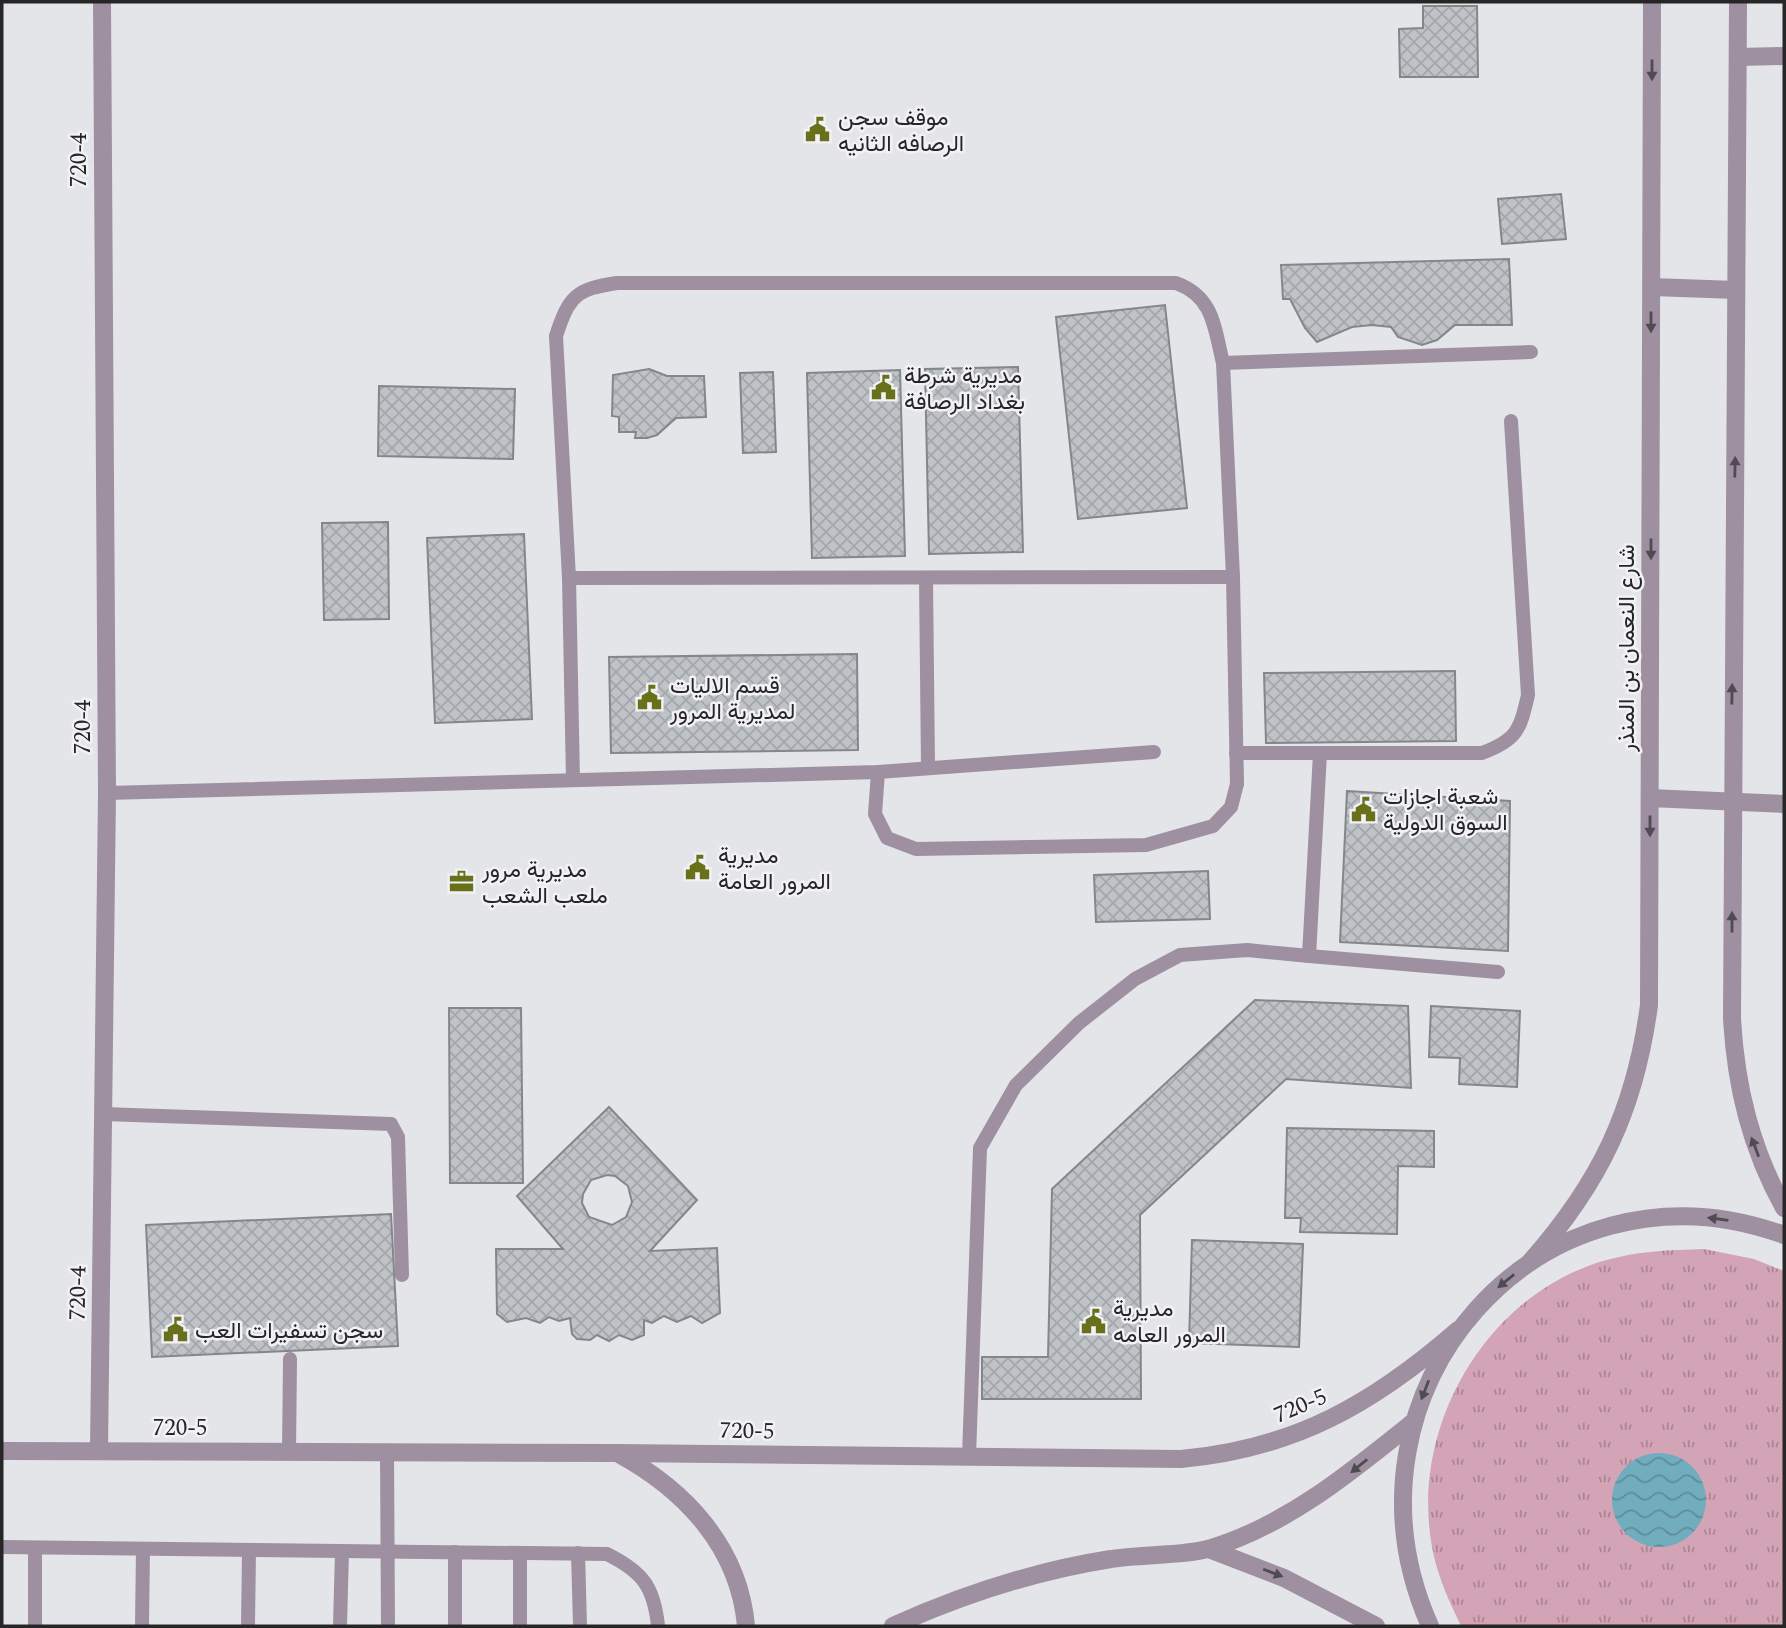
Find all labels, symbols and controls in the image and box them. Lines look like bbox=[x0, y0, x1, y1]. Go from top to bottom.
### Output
one-way arrow bbox=[1646, 59, 1658, 81]
place label: موقف سجن الرصافه الثانيه bbox=[838, 101, 964, 162]
public building icon: موقف سجن الرصافه الثانيه bbox=[804, 116, 832, 144]
street label: 720-4 bbox=[62, 132, 97, 187]
one-way arrow bbox=[1645, 311, 1657, 333]
place label: مديرية شرطة بغداد الرصافة bbox=[904, 359, 1025, 420]
public building icon: مديرية شرطة بغداد الرصافة bbox=[870, 374, 898, 402]
one-way arrow bbox=[1729, 456, 1740, 478]
one-way arrow bbox=[1645, 539, 1657, 561]
street label: شارع النعمان بن المنذر bbox=[1610, 544, 1645, 753]
place label: قسم الاليات لمديرية المرور bbox=[669, 669, 796, 730]
one-way arrow bbox=[1727, 683, 1738, 705]
public building icon: قسم الاليات لمديرية المرور bbox=[636, 684, 664, 712]
street label: 720-4 bbox=[66, 699, 101, 754]
place label: شعبة اجازات السوق الدولية bbox=[1383, 780, 1508, 841]
public building icon: شعبة اجازات السوق الدولية bbox=[1349, 795, 1377, 823]
one-way arrow bbox=[1644, 815, 1656, 837]
place label: مديرية المرور العامة bbox=[718, 839, 831, 900]
place label: مديرية مرور ملعب الشعب bbox=[481, 853, 608, 914]
public building icon: مديرية المرور العامة bbox=[684, 854, 712, 882]
office icon: مديرية مرور ملعب الشعب bbox=[448, 868, 476, 896]
one-way arrow bbox=[1726, 911, 1738, 933]
one-way arrow bbox=[1750, 1136, 1761, 1157]
one-way arrow bbox=[1707, 1213, 1729, 1224]
street label: 720-4 bbox=[61, 1265, 96, 1321]
one-way arrow bbox=[1498, 1273, 1515, 1288]
place label: مديرية المرور العامه bbox=[1113, 1292, 1226, 1353]
public building icon: مديرية المرور العامه bbox=[1079, 1307, 1107, 1335]
place label: سجن تسفيرات العب bbox=[195, 1314, 383, 1349]
public building icon: سجن تسفيرات العب bbox=[161, 1316, 189, 1344]
one-way arrow bbox=[1419, 1379, 1430, 1400]
street label: 720-5 bbox=[1269, 1380, 1333, 1433]
street label: 720-5 bbox=[153, 1411, 207, 1446]
street label: 720-5 bbox=[719, 1414, 775, 1449]
one-way arrow bbox=[1350, 1458, 1368, 1472]
one-way arrow bbox=[1262, 1568, 1283, 1579]

